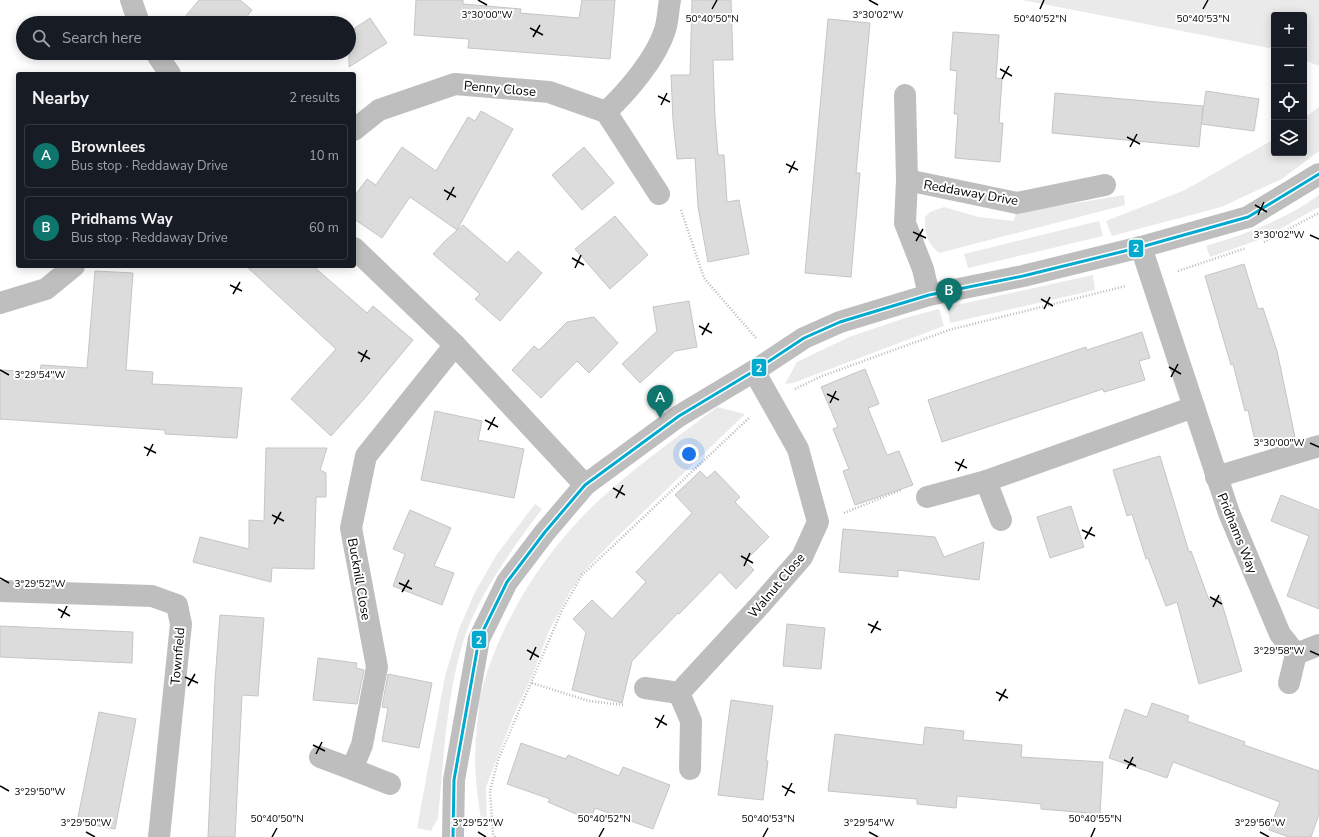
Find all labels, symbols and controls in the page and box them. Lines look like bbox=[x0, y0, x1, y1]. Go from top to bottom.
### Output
text: 3°30'00"W bbox=[462, 8, 512, 22]
text: 3°30'02"W bbox=[853, 8, 903, 22]
text: 50°40'50"N bbox=[685, 12, 739, 26]
text: 50°40'52"N bbox=[1013, 12, 1067, 26]
text: 50°40'53"N bbox=[1176, 12, 1230, 26]
map controls bbox=[1271, 12, 1307, 156]
button: + bbox=[1271, 12, 1307, 48]
search box bbox=[16, 16, 356, 60]
icon: search bbox=[30, 27, 52, 49]
text: Search here bbox=[62, 28, 142, 48]
button: − bbox=[1271, 48, 1307, 84]
street label: Penny Close bbox=[463, 77, 537, 101]
button: locate bbox=[1271, 84, 1307, 120]
text: Nearby bbox=[32, 87, 89, 110]
text: 2 results bbox=[289, 89, 340, 107]
button: layers bbox=[1271, 120, 1307, 156]
text: Brownlees bbox=[71, 137, 145, 157]
text: A bbox=[41, 147, 51, 165]
text: 10 m bbox=[309, 147, 339, 165]
text: Bus stop · Reddaway Drive bbox=[71, 157, 228, 175]
street label: Reddaway Drive bbox=[922, 176, 1020, 210]
text: Pridhams Way bbox=[71, 209, 173, 229]
text: B bbox=[42, 219, 50, 237]
text: 60 m bbox=[309, 219, 339, 237]
text: 3°30'02"W bbox=[1254, 228, 1304, 242]
text: Bus stop · Reddaway Drive bbox=[71, 229, 228, 247]
line badge: 2 bbox=[1128, 239, 1144, 258]
text: 2 bbox=[1133, 241, 1140, 256]
pin: B bbox=[936, 278, 962, 311]
line badge: 2 bbox=[751, 358, 767, 377]
text: 2 bbox=[756, 361, 763, 376]
text: 3°29'54"W bbox=[15, 368, 65, 382]
pin: A bbox=[647, 385, 673, 418]
text: 3°30'00"W bbox=[1254, 436, 1304, 450]
your location bbox=[679, 444, 699, 464]
street label: Pridhams Way bbox=[1213, 490, 1262, 577]
street label: Bucknill Close bbox=[343, 537, 375, 622]
street label: Walnut Close bbox=[744, 549, 809, 622]
text: 3°29'52"W bbox=[15, 577, 65, 591]
street label: Townfield bbox=[167, 626, 189, 686]
line badge: 2 bbox=[471, 630, 487, 649]
text: 2 bbox=[476, 633, 483, 648]
text: 3°29'58"W bbox=[1254, 644, 1304, 658]
text: 3°29'50"W bbox=[15, 785, 65, 799]
text: 50°40'50"N bbox=[250, 812, 304, 826]
text: 50°40'52"N bbox=[577, 812, 631, 826]
text: 50°40'53"N bbox=[741, 812, 795, 826]
text: 50°40'55"N bbox=[1068, 812, 1122, 826]
text: 3°29'50"W bbox=[61, 816, 111, 830]
text: 3°29'52"W bbox=[453, 816, 503, 830]
text: 3°29'54"W bbox=[844, 816, 894, 830]
text: 3°29'56"W bbox=[1235, 816, 1285, 830]

